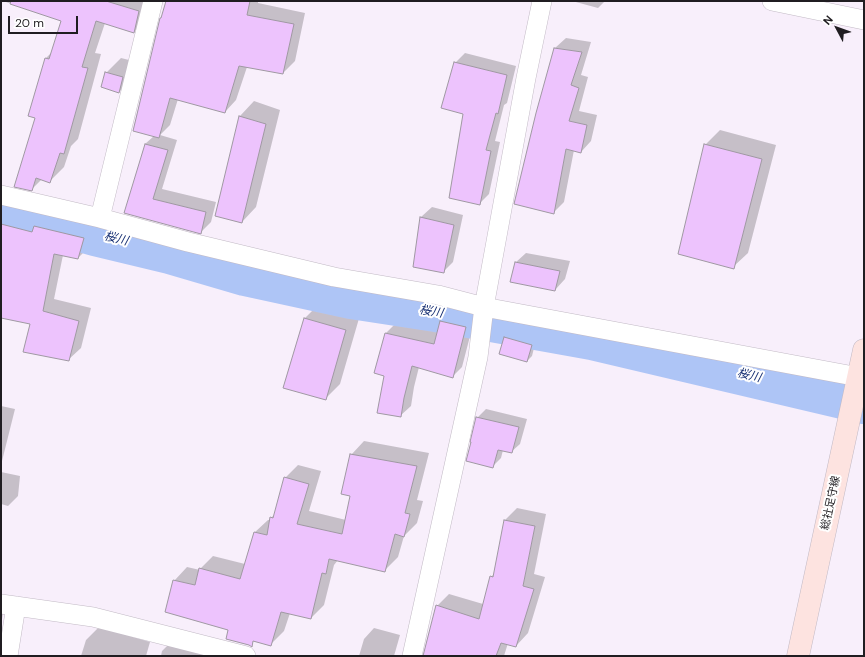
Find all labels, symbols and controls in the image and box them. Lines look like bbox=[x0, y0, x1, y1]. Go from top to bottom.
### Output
scale bar bbox=[10, 8, 80, 34]
north arrow bbox=[817, 8, 857, 48]
text: N bbox=[820, 13, 836, 28]
text: 20 m bbox=[15, 15, 44, 31]
water label: 桜川 bbox=[103, 229, 129, 249]
water label: 桜川 bbox=[418, 303, 444, 321]
water label: 桜川 bbox=[736, 366, 762, 386]
street label: 総社足守線 bbox=[819, 475, 843, 531]

